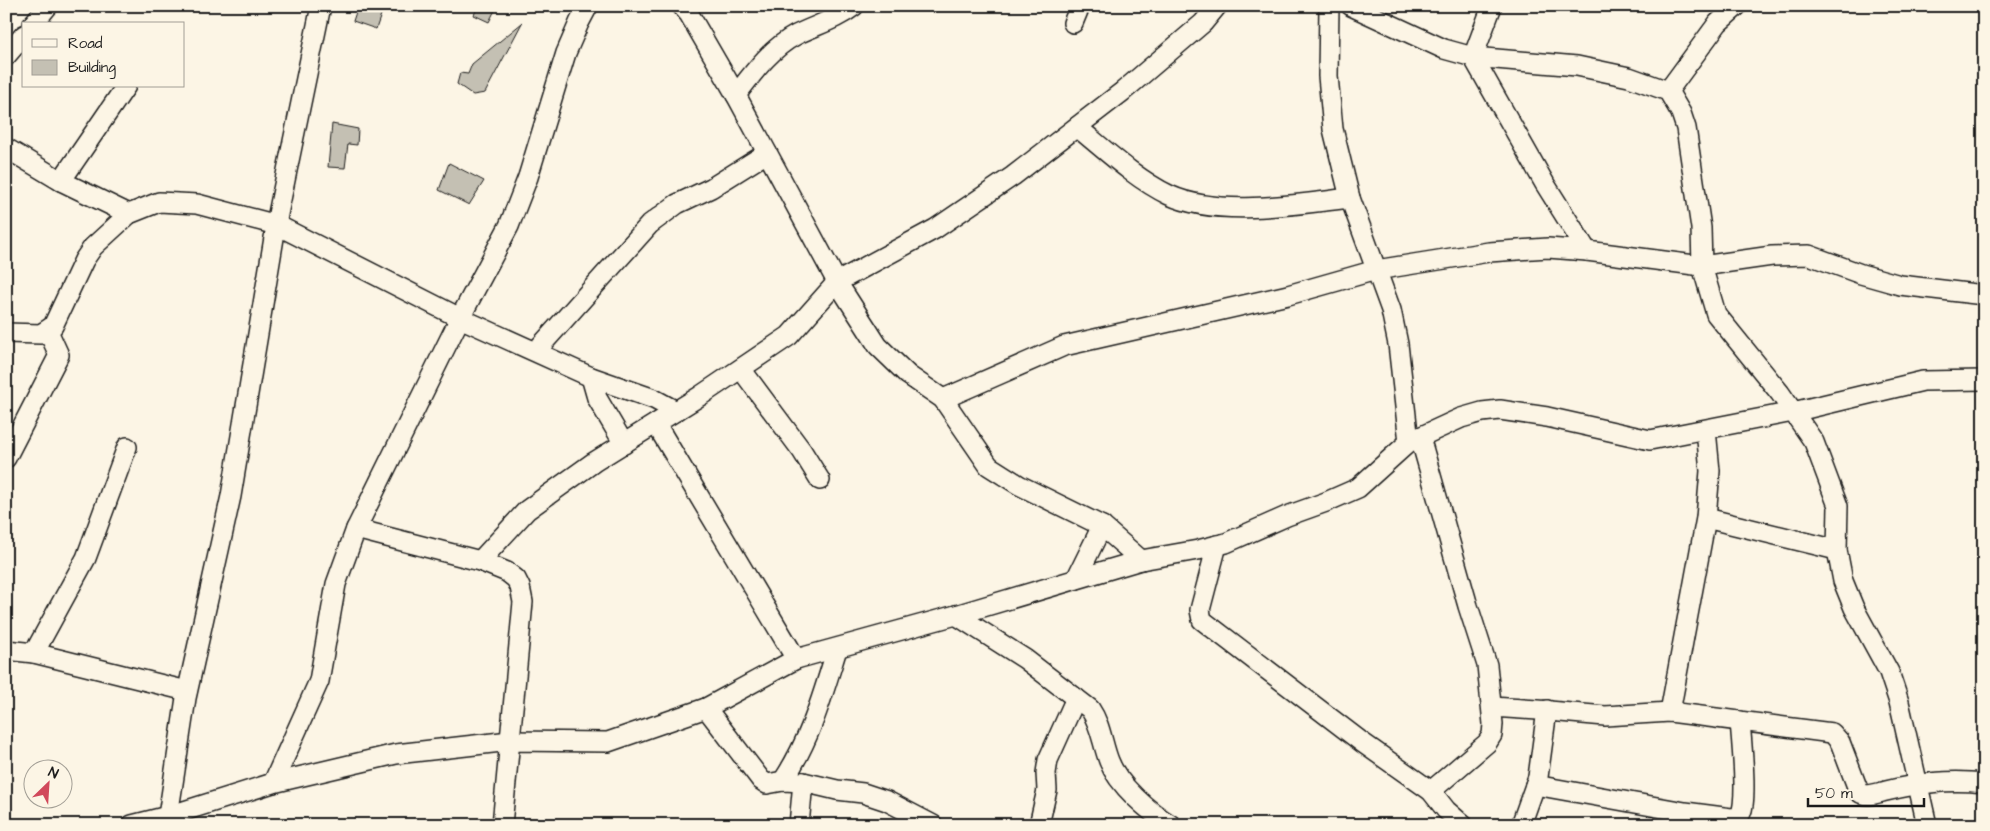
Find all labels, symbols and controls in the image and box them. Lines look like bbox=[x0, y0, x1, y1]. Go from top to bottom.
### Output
legend bbox=[22, 22, 185, 88]
text: Road bbox=[68, 33, 103, 54]
text: Building bbox=[68, 57, 116, 79]
north arrow bbox=[22, 758, 72, 808]
text: N bbox=[45, 762, 61, 784]
scale bar bbox=[1808, 776, 1924, 808]
text: 50 m bbox=[1815, 783, 1853, 804]

